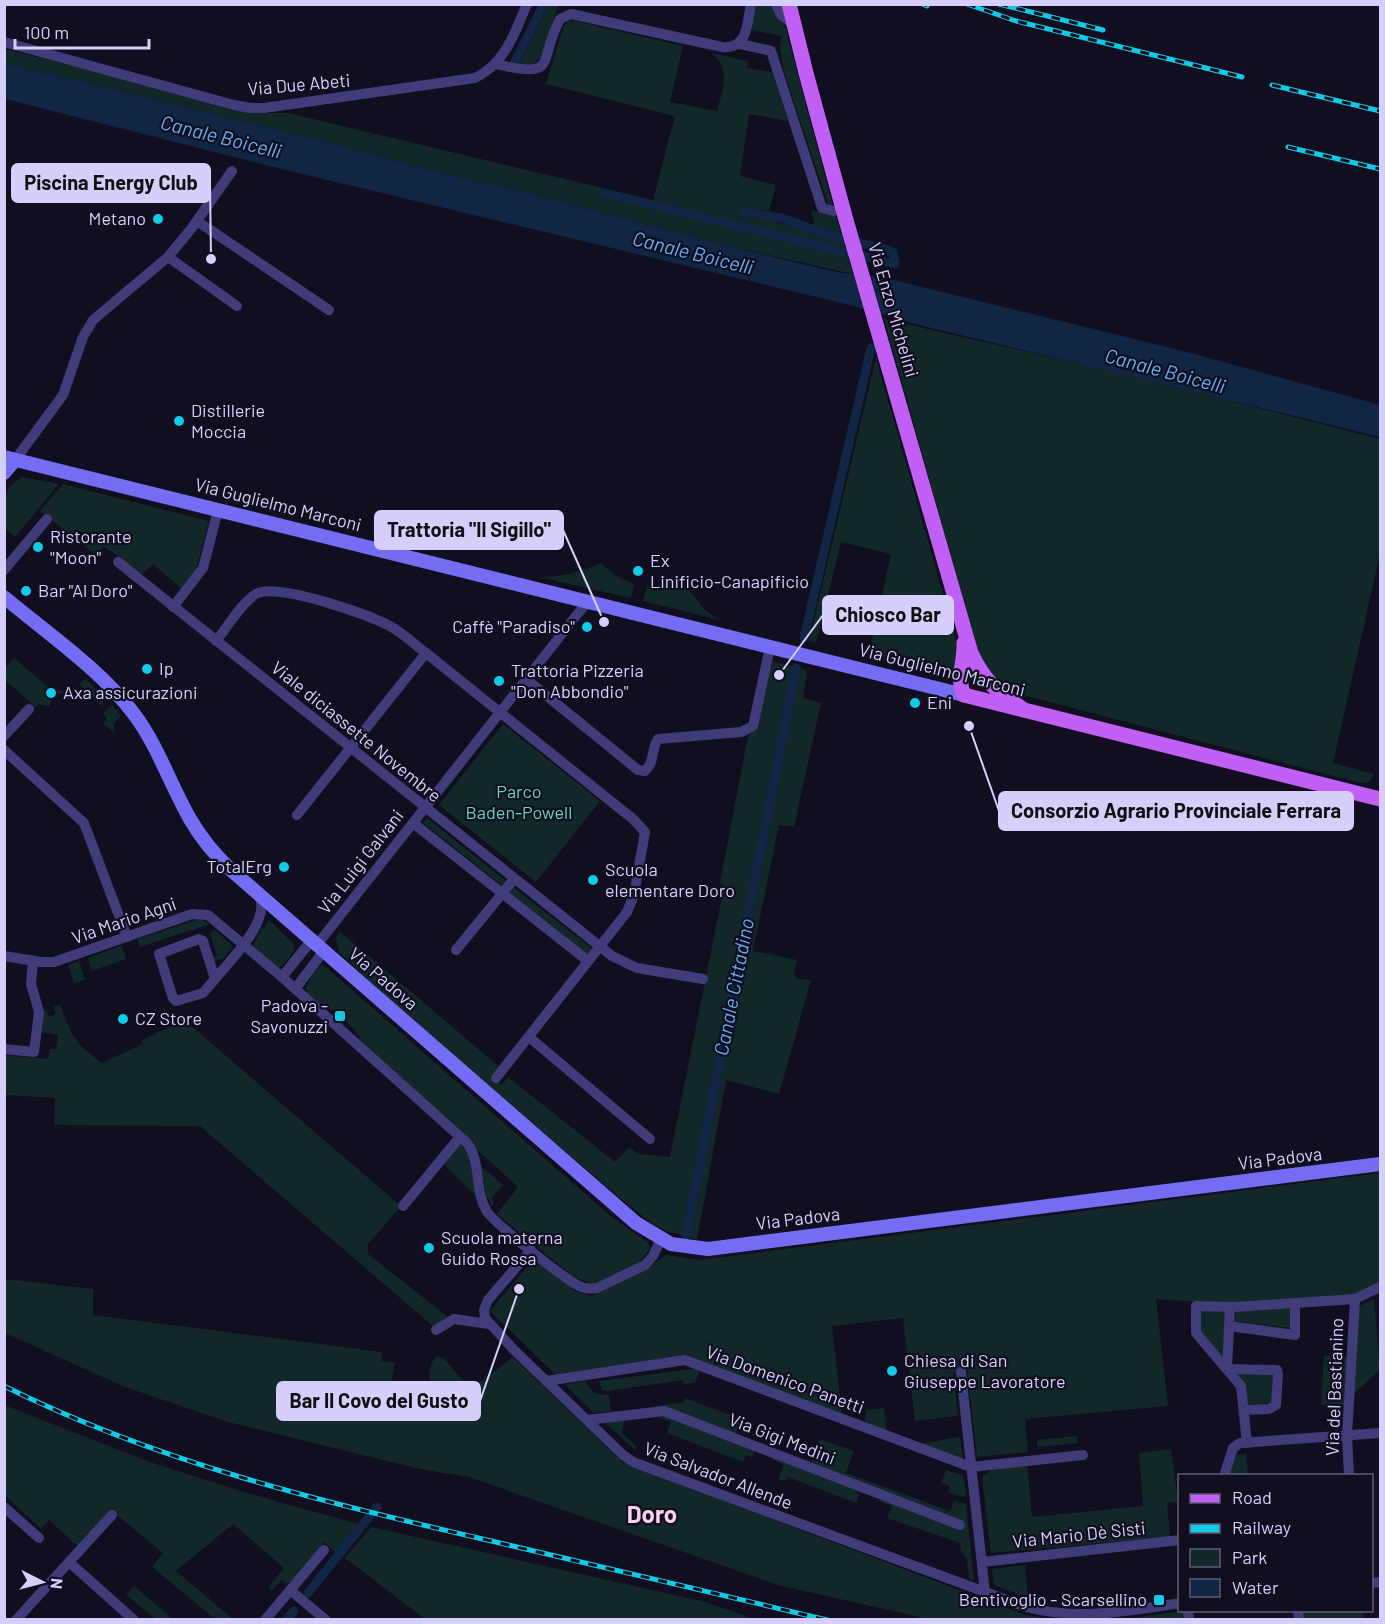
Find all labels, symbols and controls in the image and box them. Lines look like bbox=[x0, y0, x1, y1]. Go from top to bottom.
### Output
scale bar bbox=[15, 12, 148, 50]
text: 100 m bbox=[24, 21, 69, 43]
street label: Via Due Abeti bbox=[247, 69, 351, 99]
water label: Canale Boicelli bbox=[158, 109, 284, 163]
callout: Piscina Energy Club bbox=[12, 164, 210, 202]
text: Piscina Energy Club bbox=[24, 170, 198, 194]
place label: Metano bbox=[89, 207, 146, 229]
marker: Metano bbox=[151, 212, 165, 226]
water label: Canale Boicelli bbox=[630, 225, 756, 279]
street label: Via Enzo Michelini bbox=[864, 240, 924, 380]
water label: Canale Boicelli bbox=[1102, 342, 1228, 398]
place label: Distillerie Moccia bbox=[191, 399, 265, 442]
marker: Distillerie Moccia bbox=[172, 414, 186, 428]
street label: Via Guglielmo Marconi bbox=[193, 473, 364, 535]
callout: Trattoria "Il Sigillo" bbox=[375, 511, 563, 549]
text: Trattoria "Il Sigillo" bbox=[387, 517, 551, 541]
place label: Ristorante "Moon" bbox=[50, 525, 132, 568]
marker: Ristorante "Moon" bbox=[31, 540, 45, 554]
place label: Ex Linificio-Canapificio bbox=[650, 549, 809, 592]
marker: Ex Linificio-Canapificio bbox=[631, 564, 645, 578]
place label: Bar "Al Doro" bbox=[38, 579, 133, 601]
marker: Bar "Al Doro" bbox=[19, 584, 33, 598]
callout: Chiosco Bar bbox=[823, 596, 953, 634]
text: Chiosco Bar bbox=[835, 602, 941, 626]
place label: Caffè "Paradiso" bbox=[452, 615, 575, 637]
marker: Caffè "Paradiso" bbox=[580, 620, 594, 634]
street label: Via Guglielmo Marconi bbox=[857, 638, 1028, 700]
street label: Viale diciassette Novembre bbox=[267, 656, 446, 806]
place label: Ip bbox=[159, 657, 174, 679]
place label: Trattoria Pizzeria "Don Abbondio" bbox=[511, 659, 644, 702]
marker: Ip bbox=[140, 662, 154, 676]
marker: Trattoria Pizzeria "Don Abbondio" bbox=[492, 674, 506, 688]
place label: Axa assicurazioni bbox=[63, 681, 198, 703]
marker: Axa assicurazioni bbox=[44, 686, 58, 700]
place label: Eni bbox=[927, 691, 952, 713]
marker: Eni bbox=[908, 696, 922, 710]
park label: Parco Baden-Powell bbox=[466, 780, 572, 823]
callout: Consorzio Agrario Provinciale Ferrara bbox=[999, 792, 1353, 830]
text: Consorzio Agrario Provinciale Ferrara bbox=[1011, 798, 1341, 822]
street label: Via Luigi Galvani bbox=[313, 805, 408, 918]
place label: TotalErg bbox=[207, 855, 272, 877]
place label: Scuola elementare Doro bbox=[605, 858, 735, 901]
marker: TotalErg bbox=[277, 860, 291, 874]
marker: Scuola elementare Doro bbox=[586, 873, 600, 887]
street label: Via Mario Agni bbox=[69, 892, 179, 948]
water label: Canale Cittadino bbox=[708, 916, 758, 1058]
street label: Via Padova bbox=[345, 942, 423, 1014]
place label: Padova - Savonuzzi bbox=[250, 994, 328, 1037]
place label: CZ Store bbox=[135, 1007, 202, 1029]
marker: Padova - Savonuzzi bbox=[333, 1009, 347, 1023]
marker: CZ Store bbox=[116, 1012, 130, 1026]
street label: Via Padova bbox=[1237, 1142, 1323, 1174]
street label: Via Padova bbox=[755, 1202, 841, 1234]
place label: Scuola materna Guido Rossa bbox=[441, 1226, 563, 1269]
marker: Scuola materna Guido Rossa bbox=[422, 1241, 436, 1255]
street label: Via del Bastianino bbox=[1321, 1318, 1347, 1456]
street label: Via Domenico Panetti bbox=[703, 1340, 867, 1418]
place label: Chiesa di San Giuseppe Lavoratore bbox=[904, 1349, 1066, 1392]
marker: Chiesa di San Giuseppe Lavoratore bbox=[885, 1364, 899, 1378]
callout: Bar Il Covo del Gusto bbox=[277, 1382, 480, 1420]
text: Bar Il Covo del Gusto bbox=[289, 1388, 469, 1412]
street label: Via Gigi Medini bbox=[726, 1408, 839, 1469]
street label: Via Salvador Allende bbox=[641, 1437, 796, 1513]
legend bbox=[1178, 1474, 1373, 1612]
text: Road bbox=[1232, 1486, 1272, 1508]
district label: Doro bbox=[627, 1499, 677, 1528]
street label: Via Mario Dè Sisti bbox=[1011, 1516, 1147, 1552]
text: Railway bbox=[1232, 1516, 1291, 1538]
text: Park bbox=[1232, 1546, 1267, 1568]
north arrow bbox=[12, 1552, 72, 1612]
text: Water bbox=[1232, 1576, 1279, 1598]
text: N bbox=[47, 1577, 67, 1590]
place label: Bentivoglio - Scarsellino bbox=[959, 1588, 1147, 1610]
marker: Bentivoglio - Scarsellino bbox=[1152, 1593, 1166, 1607]

